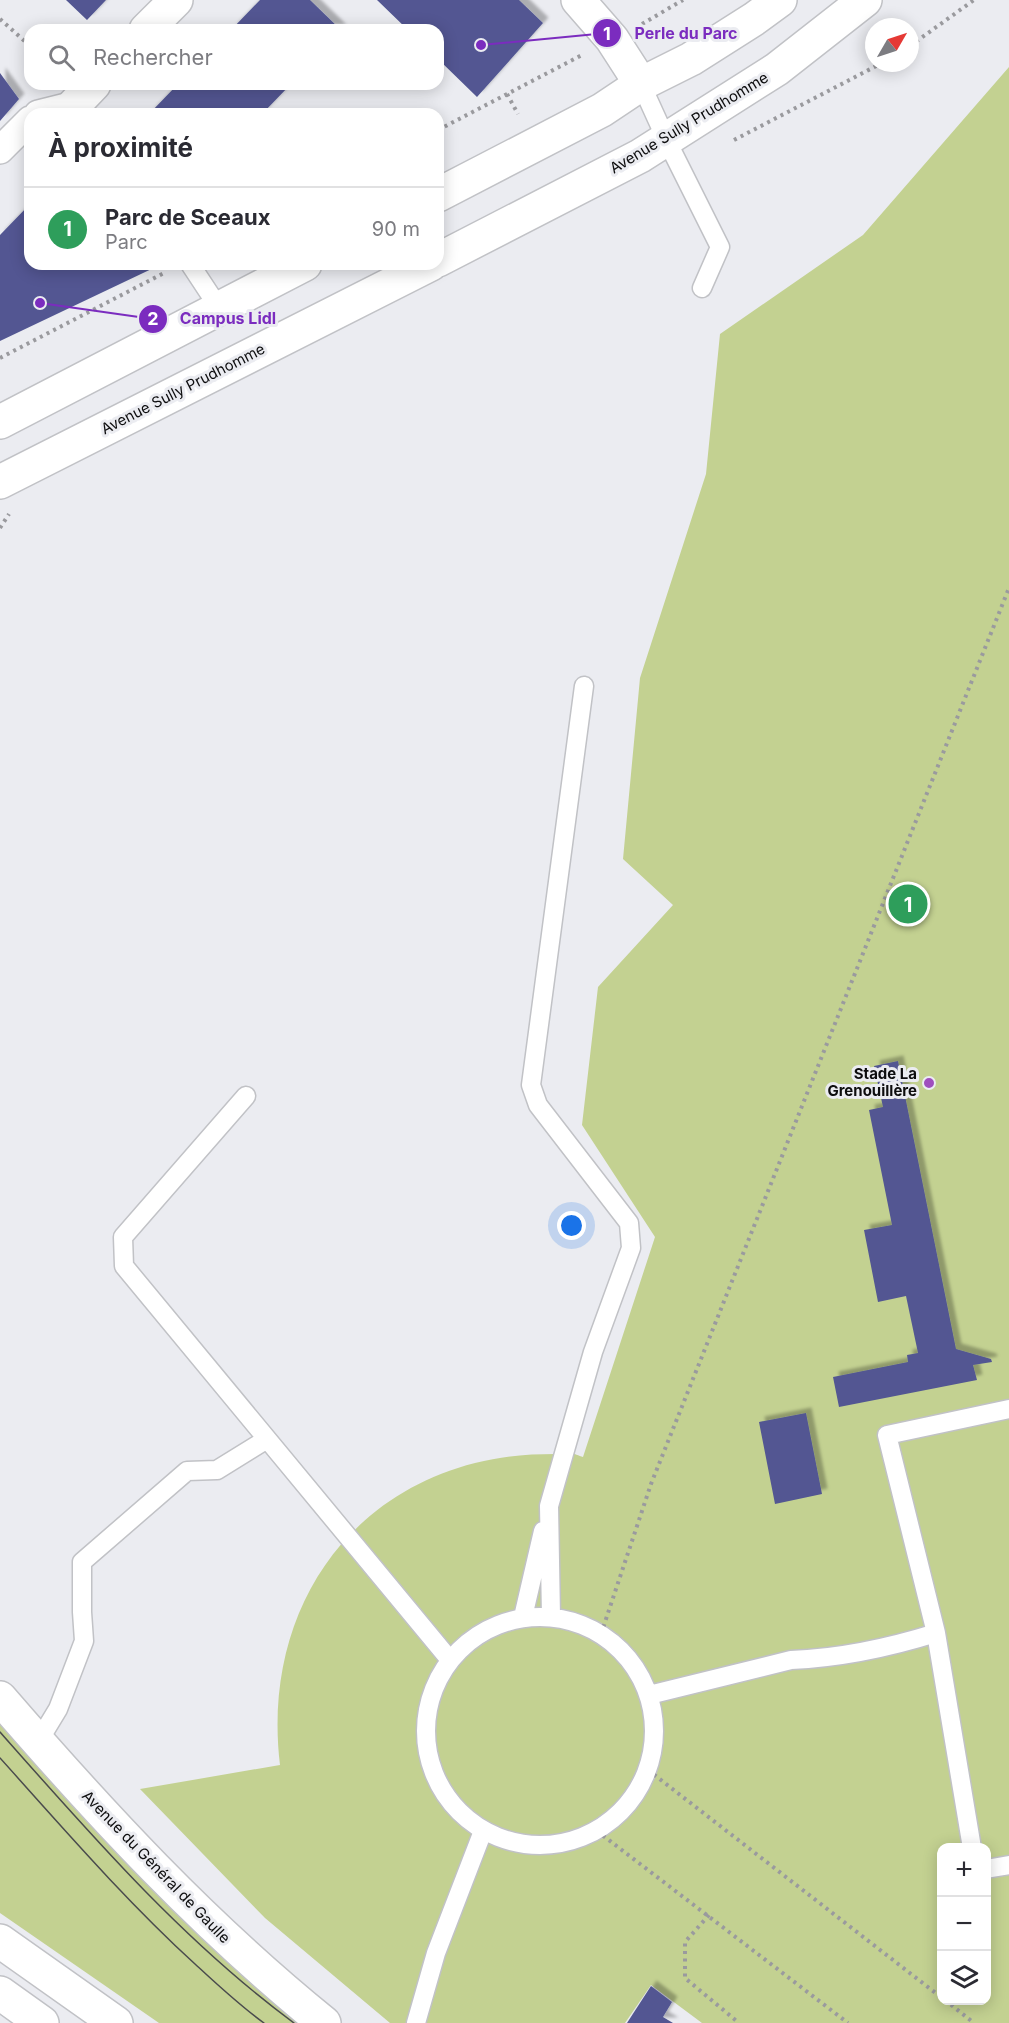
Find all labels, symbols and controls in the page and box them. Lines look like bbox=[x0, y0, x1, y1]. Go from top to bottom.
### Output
callout: Perle du Parc bbox=[592, 16, 749, 50]
north arrow bbox=[865, 18, 919, 72]
text: 1 bbox=[603, 23, 611, 44]
text: Perle du Parc bbox=[634, 23, 738, 43]
search box bbox=[24, 24, 444, 90]
icon: search bbox=[45, 41, 78, 74]
text: Rechercher bbox=[93, 44, 213, 70]
street label: Avenue Sully Prudhomme bbox=[606, 68, 771, 177]
text: À proximité bbox=[48, 132, 193, 163]
text: Parc de Sceaux bbox=[105, 204, 270, 230]
text: 1 bbox=[63, 217, 72, 241]
text: 90 m bbox=[372, 217, 420, 241]
text: Parc bbox=[105, 230, 148, 254]
callout: Campus Lidl bbox=[138, 302, 288, 336]
text: 2 bbox=[147, 308, 159, 329]
text: Campus Lidl bbox=[180, 308, 276, 328]
street label: Avenue Sully Prudhomme bbox=[98, 339, 268, 438]
pin: 1 bbox=[888, 882, 928, 926]
place label: Stade La Grenouillère bbox=[827, 1064, 917, 1100]
marker: Stade La Grenouillère bbox=[922, 1076, 936, 1090]
your location bbox=[557, 1211, 586, 1240]
street label: Avenue du Général de Gaulle bbox=[78, 1786, 234, 1947]
map controls bbox=[937, 1843, 991, 2005]
button: + bbox=[937, 1843, 991, 1897]
button: − bbox=[937, 1897, 991, 1951]
button: layers bbox=[937, 1951, 991, 2005]

